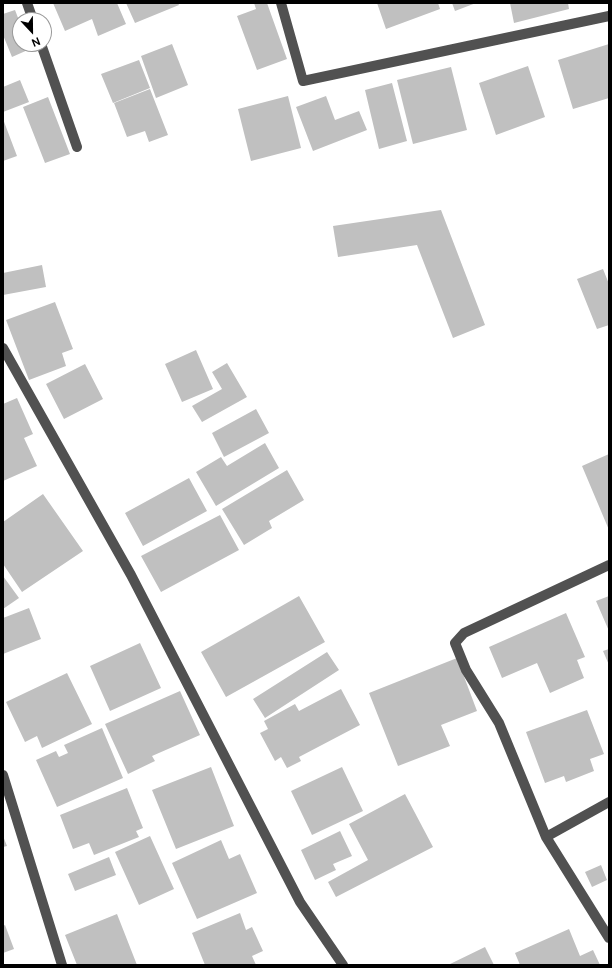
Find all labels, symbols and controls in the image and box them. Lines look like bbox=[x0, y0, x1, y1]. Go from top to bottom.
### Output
north arrow bbox=[12, 12, 52, 52]
text: N bbox=[30, 34, 42, 50]

